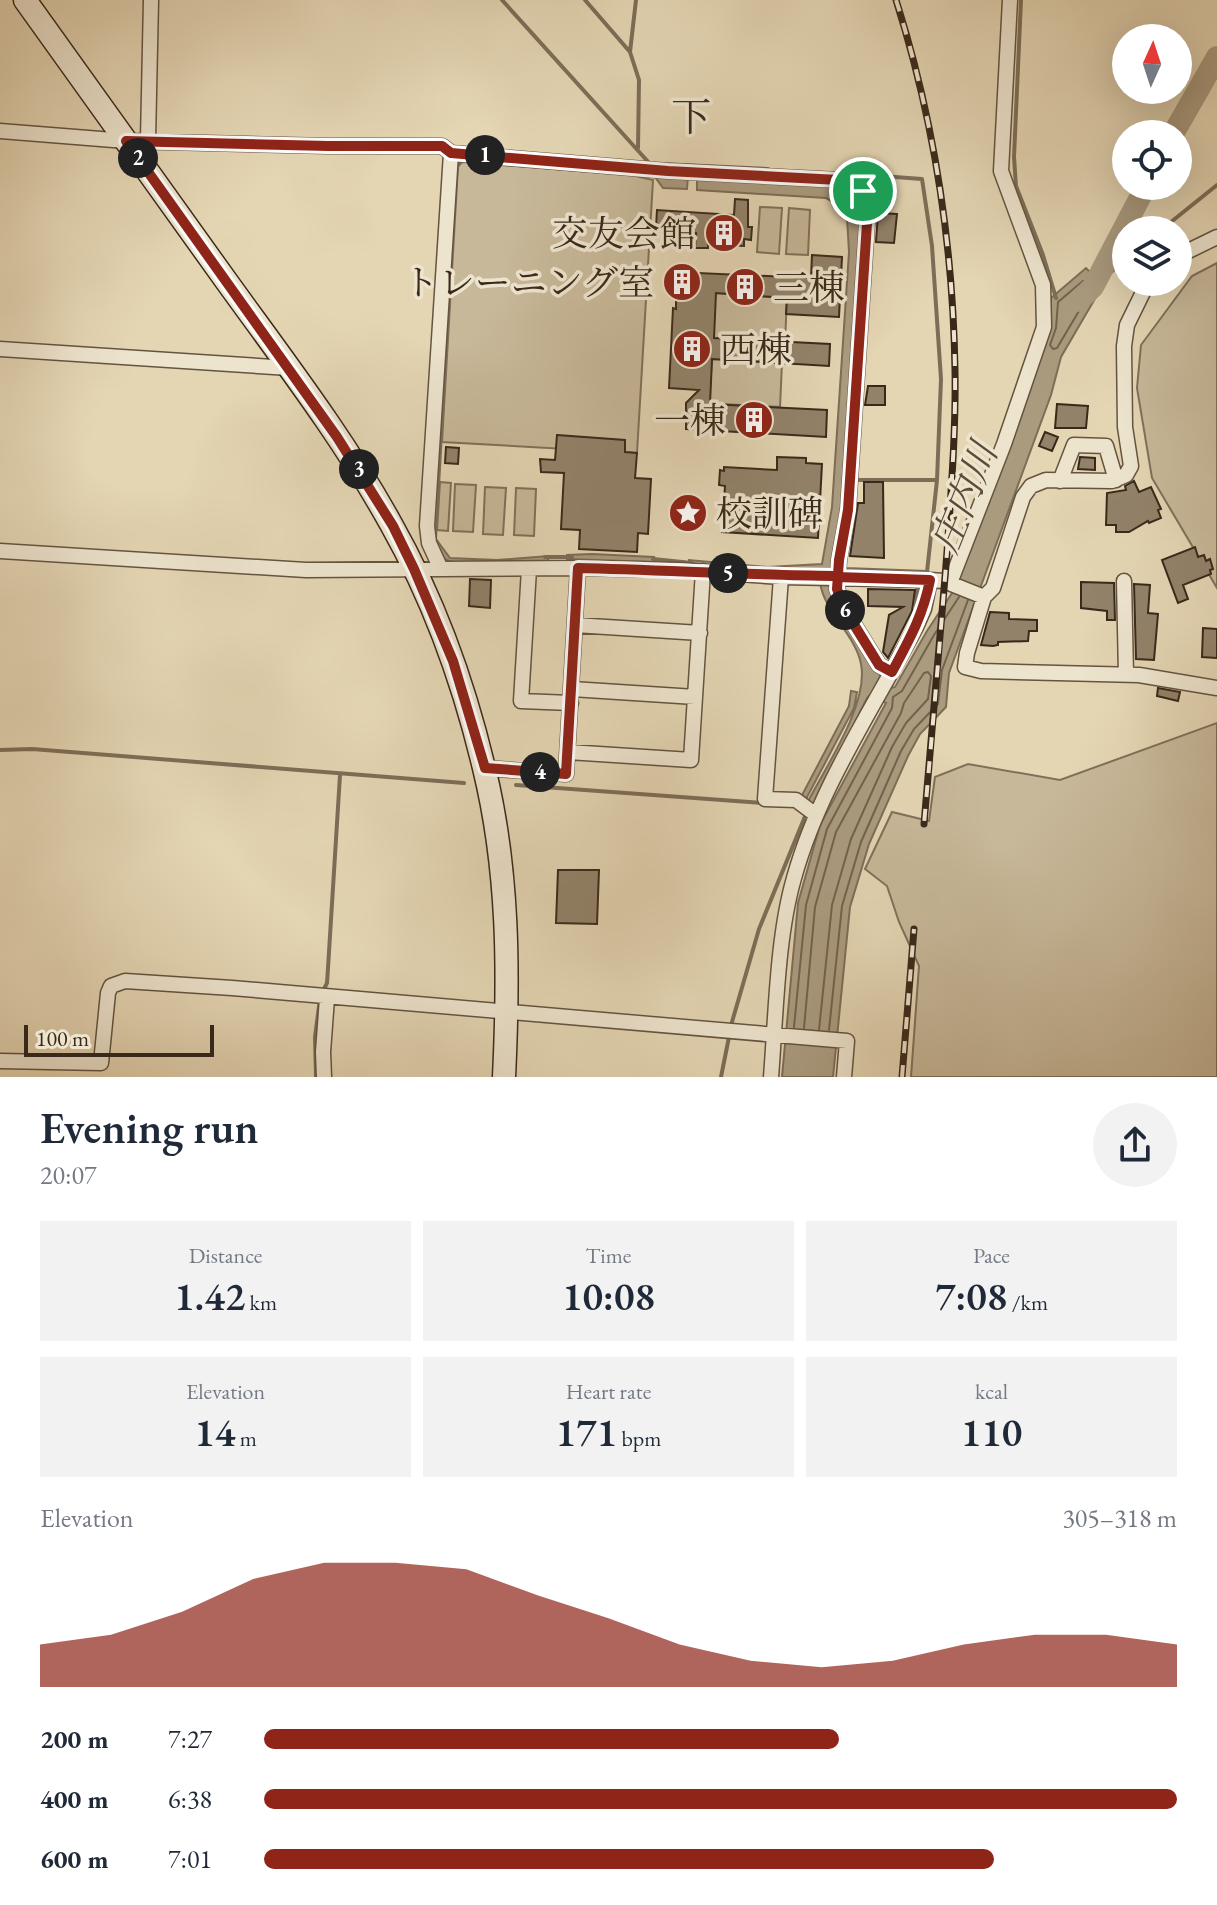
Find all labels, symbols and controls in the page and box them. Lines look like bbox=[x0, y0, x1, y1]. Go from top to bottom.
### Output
north arrow bbox=[1112, 24, 1192, 104]
map controls bbox=[1112, 24, 1192, 296]
district label: 下 bbox=[671, 91, 711, 143]
button: locate bbox=[1112, 120, 1192, 200]
pin: 1 bbox=[465, 135, 505, 175]
pin: 2 bbox=[118, 138, 158, 178]
text: 1 bbox=[479, 140, 491, 169]
text: 2 bbox=[132, 143, 144, 172]
pin bbox=[829, 157, 897, 225]
icon: arrive bbox=[841, 169, 885, 213]
place label: 交友会館 bbox=[552, 210, 696, 257]
building icon: 交友会館 bbox=[703, 212, 745, 254]
button: layers bbox=[1112, 216, 1192, 296]
place label: トレーニング室 bbox=[403, 259, 654, 306]
building icon: トレーニング室 bbox=[661, 261, 703, 303]
place label: 三棟 bbox=[773, 264, 845, 311]
building icon: 三棟 bbox=[724, 266, 766, 308]
place label: 西棟 bbox=[720, 326, 792, 373]
building icon: 西棟 bbox=[671, 328, 713, 370]
place label: 一棟 bbox=[654, 397, 726, 444]
building icon: 一棟 bbox=[733, 399, 775, 441]
water label: 庄内川 bbox=[919, 432, 1009, 560]
pin: 3 bbox=[339, 449, 379, 489]
text: 3 bbox=[353, 454, 365, 483]
place label: 校訓碑 bbox=[716, 490, 824, 537]
place icon: 校訓碑 bbox=[667, 492, 709, 534]
pin: 5 bbox=[708, 553, 748, 593]
text: 5 bbox=[722, 558, 734, 587]
pin: 6 bbox=[825, 590, 865, 630]
text: 6 bbox=[839, 595, 851, 624]
pin: 4 bbox=[520, 752, 560, 792]
text: 4 bbox=[534, 757, 546, 786]
scale bar bbox=[24, 1021, 214, 1057]
text: 100 m bbox=[36, 1024, 89, 1053]
text: Evening run bbox=[40, 1099, 259, 1156]
button: share bbox=[1093, 1103, 1177, 1187]
text: 20:07 bbox=[40, 1158, 96, 1192]
text: Distance bbox=[189, 1241, 262, 1270]
text: Time bbox=[586, 1241, 631, 1270]
text: Pace bbox=[973, 1241, 1010, 1270]
text: 1.42 bbox=[174, 1270, 245, 1322]
text: 10:08 bbox=[562, 1270, 655, 1322]
text: 7:08 bbox=[935, 1270, 1007, 1322]
text: km bbox=[245, 1288, 277, 1317]
text: /km bbox=[1007, 1288, 1048, 1317]
text: Elevation bbox=[186, 1377, 265, 1406]
text: Heart rate bbox=[566, 1377, 651, 1406]
text: kcal bbox=[975, 1377, 1008, 1406]
text: 14 bbox=[194, 1406, 235, 1458]
text: 171 bbox=[556, 1406, 617, 1458]
text: 110 bbox=[961, 1406, 1022, 1458]
text: m bbox=[235, 1424, 257, 1453]
text: bpm bbox=[617, 1424, 661, 1453]
text: Elevation bbox=[40, 1501, 134, 1535]
text: 305–318 m bbox=[1062, 1501, 1177, 1535]
text: 200 m bbox=[40, 1722, 108, 1756]
text: 7:27 bbox=[168, 1722, 212, 1756]
text: 400 m bbox=[40, 1782, 108, 1816]
text: 6:38 bbox=[168, 1782, 212, 1816]
text: 600 m bbox=[40, 1842, 108, 1876]
text: 7:01 bbox=[168, 1842, 212, 1876]

